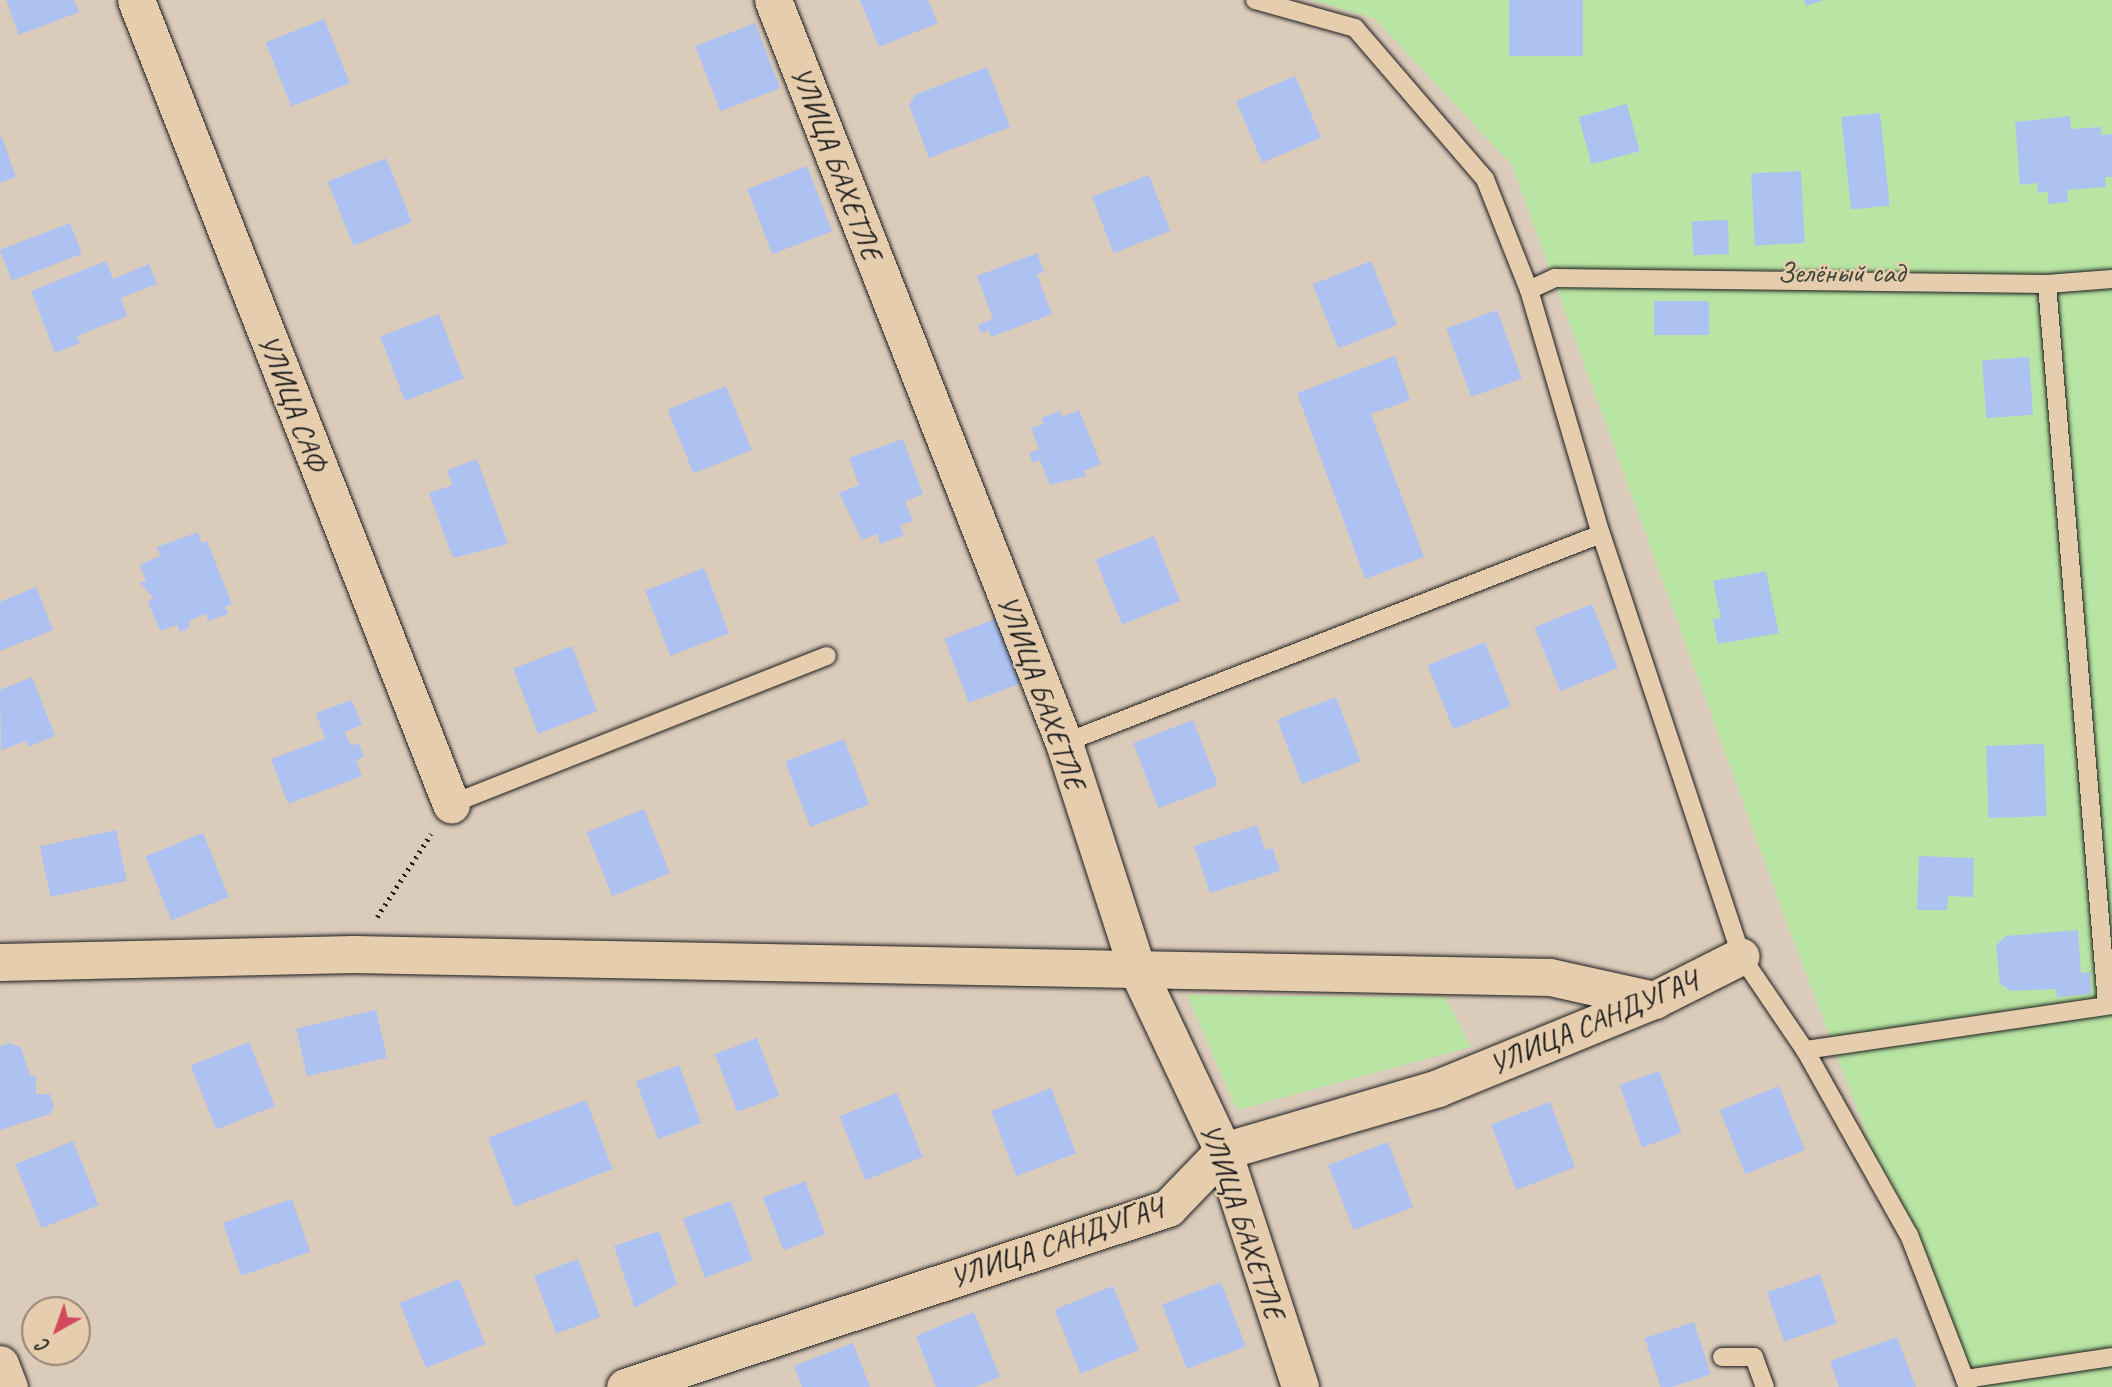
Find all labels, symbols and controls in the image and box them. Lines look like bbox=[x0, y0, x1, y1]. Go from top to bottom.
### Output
street label: УЛИЦА БАХЕТЛЕ bbox=[784, 61, 890, 265]
park label: Зелёный сад bbox=[1777, 254, 1905, 290]
street label: УЛИЦА САФ bbox=[250, 328, 336, 476]
street label: УЛИЦА БАХЕТЛЕ bbox=[990, 590, 1094, 794]
street label: УЛИЦА САНДУГАЧ bbox=[1484, 962, 1702, 1082]
street label: УЛИЦА БАХЕТЛЕ bbox=[1193, 1118, 1293, 1324]
street label: УЛИЦА САНДУГАЧ bbox=[945, 1189, 1167, 1295]
north arrow bbox=[21, 1296, 91, 1366]
text: С bbox=[32, 1333, 55, 1358]

